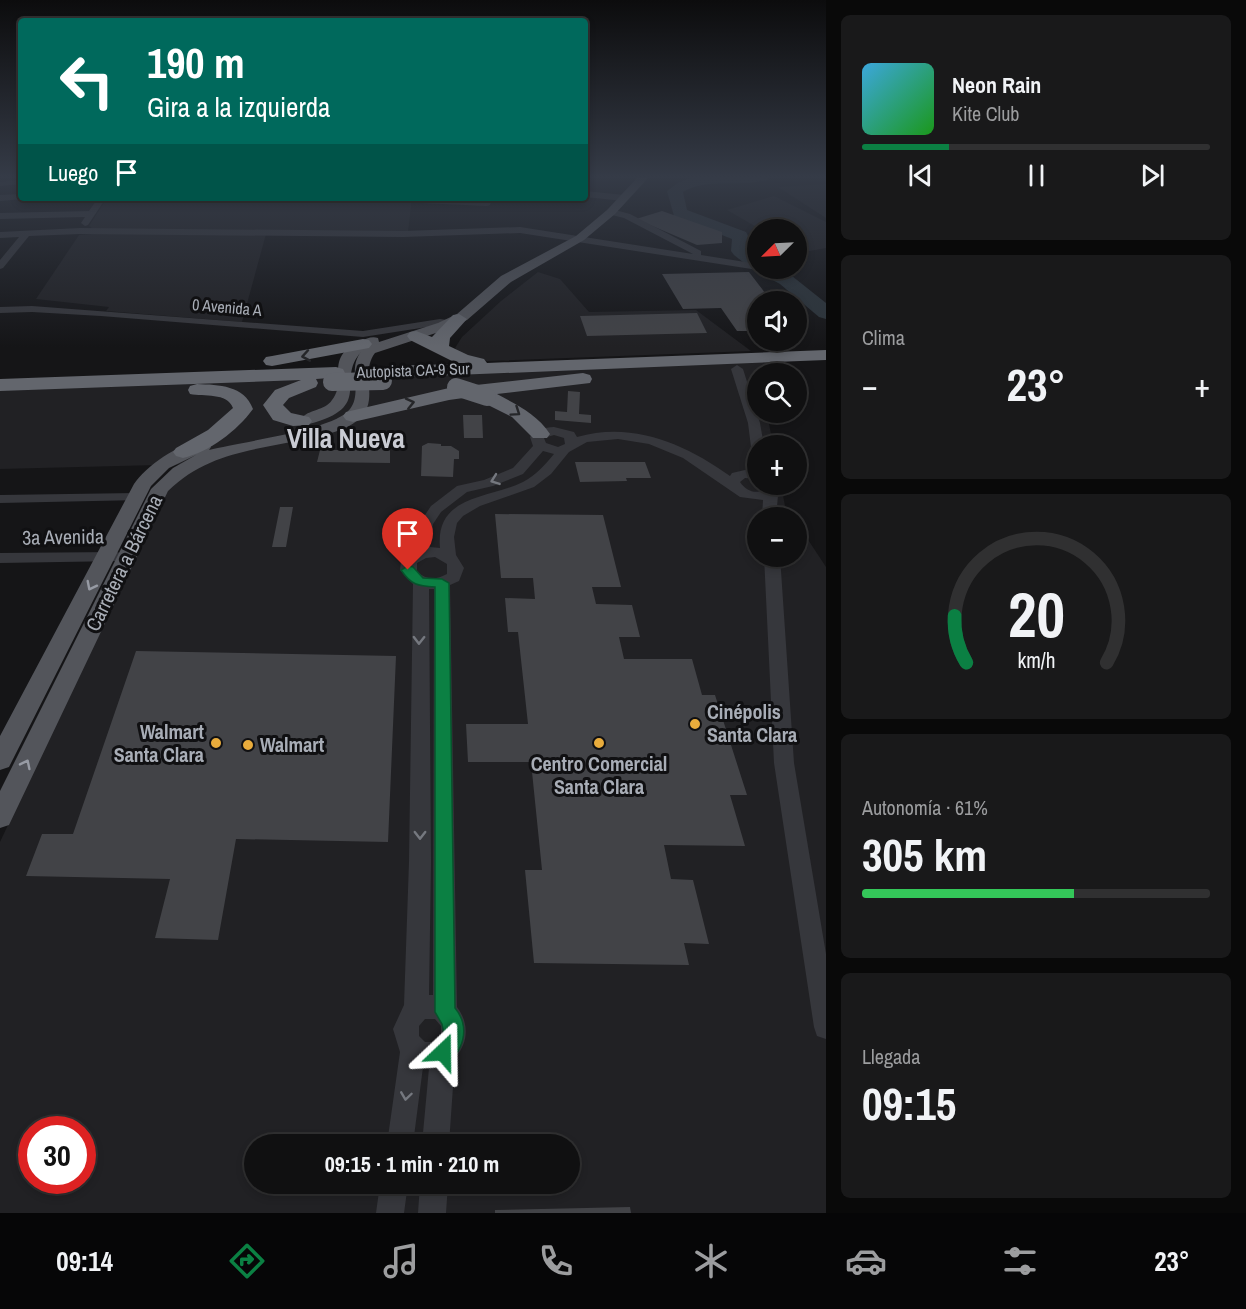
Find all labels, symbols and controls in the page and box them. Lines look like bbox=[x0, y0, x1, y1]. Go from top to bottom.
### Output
text: 190 m bbox=[147, 35, 245, 91]
icon: left bbox=[48, 42, 126, 120]
text: Neon Rain bbox=[952, 70, 1041, 100]
text: Gira a la izquierda bbox=[147, 89, 330, 125]
text: Kite Club bbox=[952, 100, 1019, 127]
icon: arrive bbox=[110, 156, 143, 189]
text: Luego bbox=[48, 158, 98, 188]
icon: previous bbox=[904, 159, 937, 192]
icon: pause bbox=[1020, 159, 1053, 192]
icon: next bbox=[1136, 159, 1169, 192]
north arrow bbox=[747, 219, 807, 279]
map controls bbox=[747, 219, 807, 567]
button: sound bbox=[747, 291, 807, 351]
street label: 0 Avenida A bbox=[191, 293, 263, 321]
text: Clima bbox=[862, 324, 905, 351]
one-way arrow bbox=[301, 349, 311, 361]
text: 23° bbox=[1006, 354, 1066, 415]
street label: Autopista CA-9 Sur bbox=[355, 357, 470, 383]
button: search bbox=[747, 363, 807, 423]
text: − bbox=[862, 363, 878, 407]
text: + bbox=[1194, 363, 1210, 407]
one-way arrow bbox=[405, 397, 415, 410]
one-way arrow bbox=[509, 405, 520, 416]
district label: Villa Nueva bbox=[287, 420, 406, 456]
button: + bbox=[747, 435, 807, 495]
one-way arrow bbox=[490, 473, 501, 486]
street label: Carretera a Bárcena bbox=[79, 490, 168, 635]
button: − bbox=[747, 507, 807, 567]
pin bbox=[382, 508, 433, 570]
icon: arrive bbox=[391, 517, 424, 550]
street label: 3a Avenida bbox=[22, 522, 104, 551]
text: 20 bbox=[1008, 573, 1064, 657]
one-way arrow bbox=[87, 580, 98, 590]
one-way arrow bbox=[413, 636, 426, 645]
text: km/h bbox=[1017, 647, 1055, 676]
place label: Cinépolis Santa Clara bbox=[707, 698, 797, 748]
marker: Cinépolis Santa Clara bbox=[688, 717, 702, 731]
place label: Walmart Santa Clara bbox=[114, 718, 205, 768]
place label: Walmart bbox=[260, 731, 325, 758]
marker: Walmart Santa Clara bbox=[209, 736, 223, 750]
marker: Centro Comercial Santa Clara bbox=[592, 736, 606, 750]
marker: Walmart bbox=[241, 738, 255, 752]
place label: Centro Comercial Santa Clara bbox=[531, 750, 667, 800]
one-way arrow bbox=[18, 760, 30, 771]
text: Autonomía · 61% bbox=[862, 794, 988, 821]
text: 305 km bbox=[862, 824, 987, 885]
one-way arrow bbox=[414, 831, 426, 840]
position arrow bbox=[411, 1020, 475, 1084]
text: Llegada bbox=[862, 1043, 920, 1070]
text: 09:15 bbox=[862, 1073, 956, 1134]
one-way arrow bbox=[401, 1092, 413, 1101]
speed limit sign: 30 bbox=[18, 1116, 96, 1194]
text: 09:15 · 1 min · 210 m bbox=[325, 1149, 499, 1179]
icon: directions bbox=[226, 1240, 268, 1282]
icon: music bbox=[380, 1240, 422, 1282]
icon: phone bbox=[535, 1240, 577, 1282]
icon: climate bbox=[690, 1240, 732, 1282]
icon: car bbox=[845, 1240, 887, 1282]
icon: filters bbox=[999, 1240, 1041, 1282]
text: 09:14 bbox=[56, 1243, 113, 1279]
text: 23° bbox=[1154, 1243, 1190, 1279]

